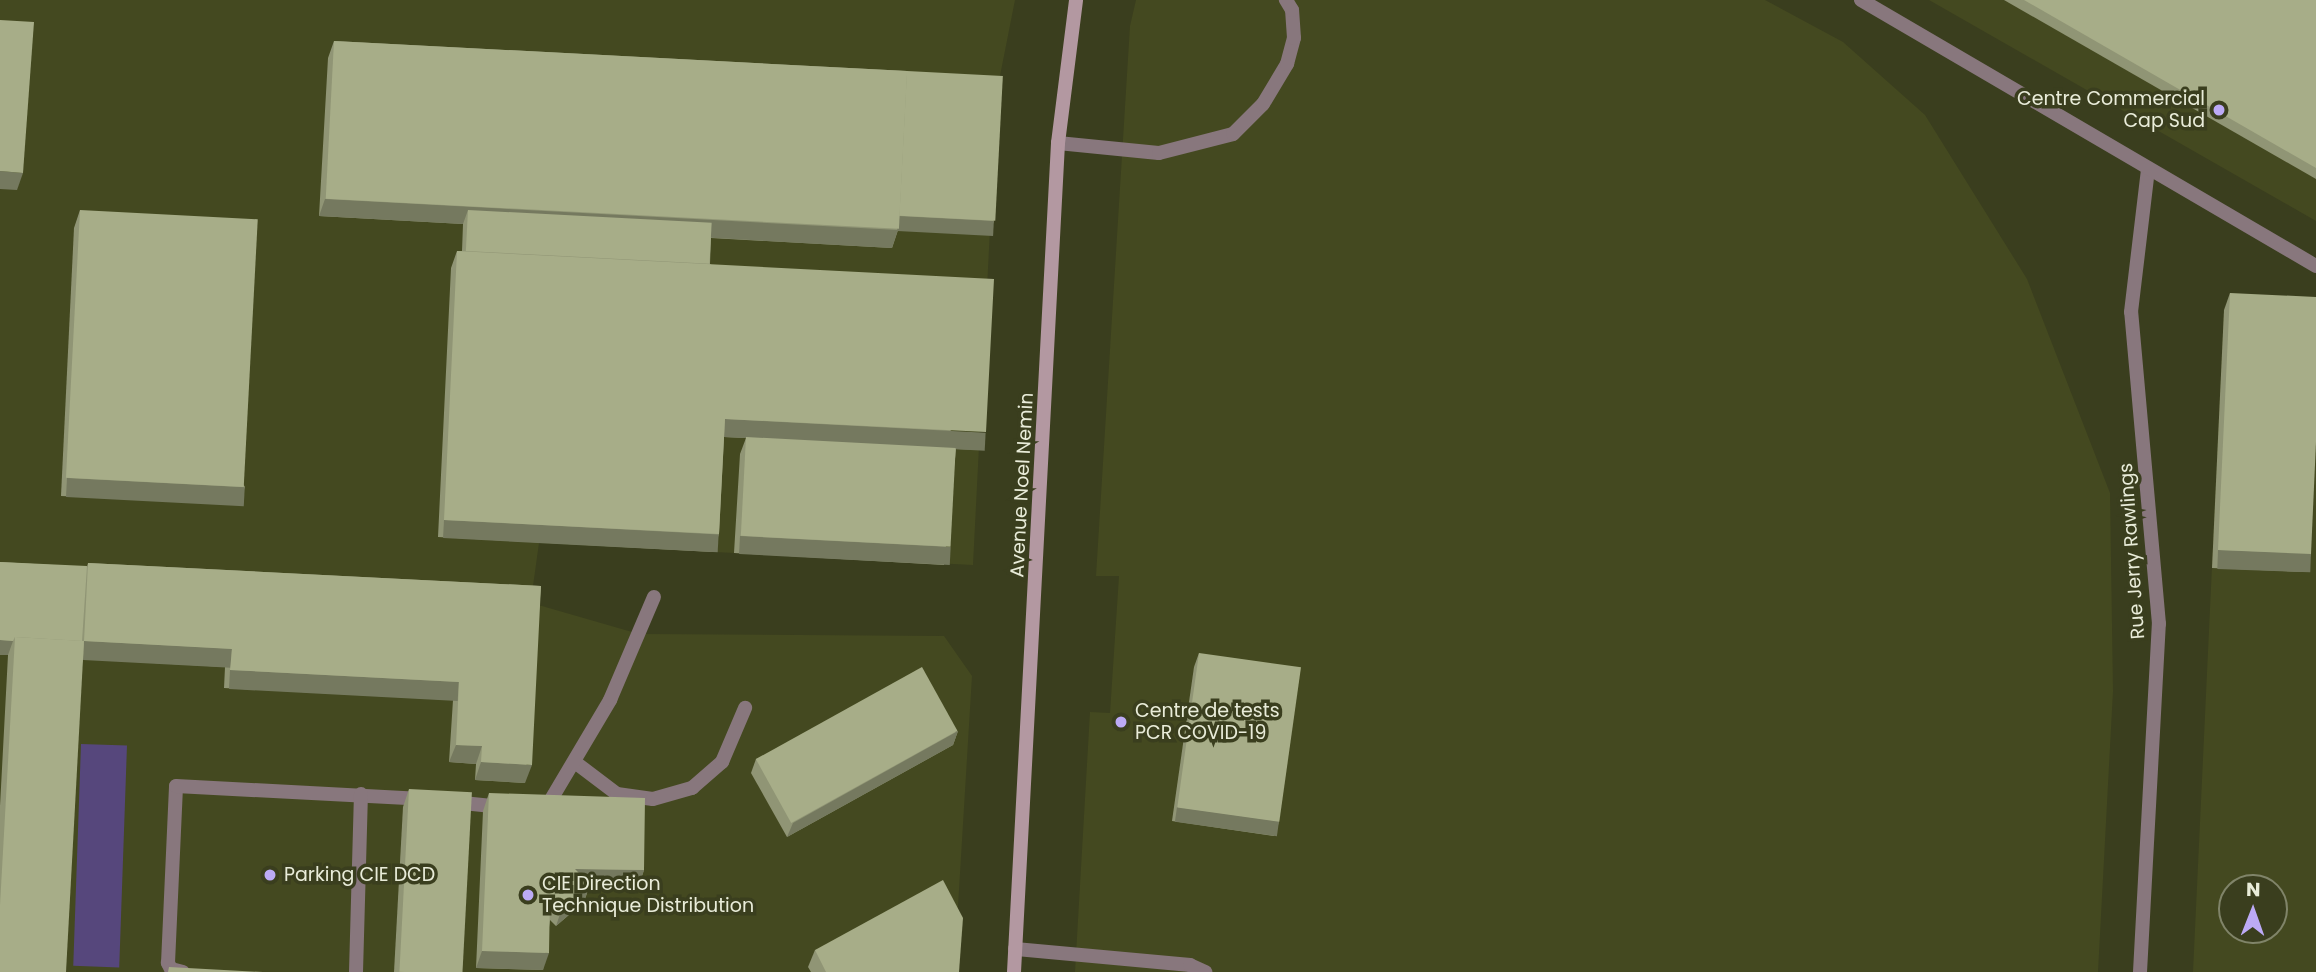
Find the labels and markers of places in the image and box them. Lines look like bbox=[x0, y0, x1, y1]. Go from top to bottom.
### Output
place label: Centre Commercial Cap Sud bbox=[2017, 88, 2205, 132]
marker: Centre Commercial Cap Sud bbox=[2211, 102, 2227, 118]
place label: Centre de tests PCR COVID-19 bbox=[1135, 700, 1280, 744]
marker: Centre de tests PCR COVID-19 bbox=[1113, 714, 1129, 730]
place label: Parking CIE DCD bbox=[284, 864, 435, 886]
marker: Parking CIE DCD bbox=[262, 867, 278, 883]
place label: CIE Direction Technique Distribution bbox=[542, 873, 754, 917]
marker: CIE Direction Technique Distribution bbox=[520, 887, 536, 903]

